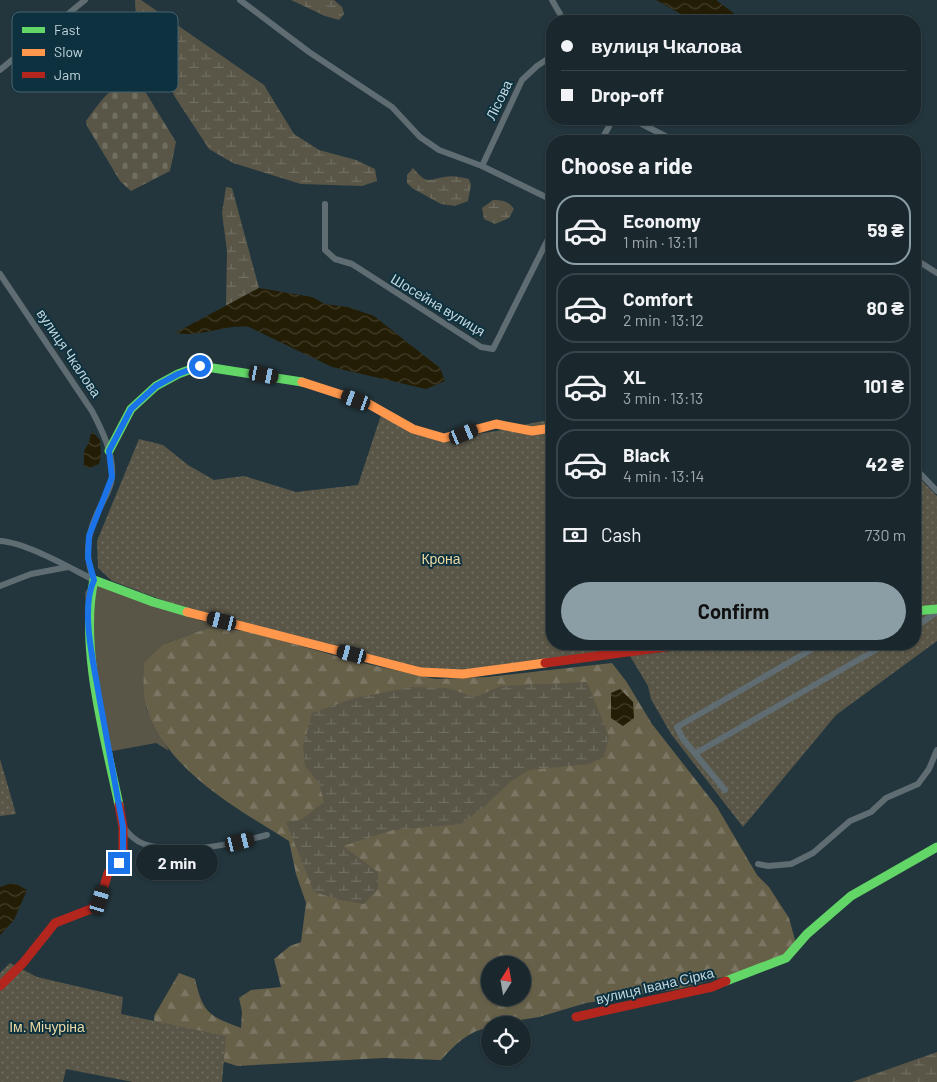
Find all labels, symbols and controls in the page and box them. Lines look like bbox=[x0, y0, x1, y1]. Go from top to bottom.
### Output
legend bbox=[12, 12, 178, 92]
text: Fast bbox=[54, 21, 80, 38]
text: вулиця Чкалова bbox=[591, 34, 742, 57]
text: Slow bbox=[54, 43, 83, 60]
text: Jam bbox=[54, 66, 81, 83]
street label: Лісова bbox=[482, 77, 516, 123]
text: Drop-off bbox=[591, 83, 664, 106]
text: Choose a ride bbox=[561, 152, 693, 178]
icon: car bbox=[563, 208, 608, 253]
text: Economy bbox=[623, 209, 701, 232]
text: 59 ₴ bbox=[867, 218, 904, 241]
text: 1 min · 13:11 bbox=[623, 232, 698, 251]
street label: Шосейна вулиця bbox=[388, 270, 488, 339]
icon: car bbox=[563, 286, 608, 331]
text: Comfort bbox=[623, 287, 693, 310]
text: 80 ₴ bbox=[866, 296, 904, 319]
street label: вулиця Чкалова bbox=[34, 305, 105, 400]
text: 2 min · 13:12 bbox=[623, 310, 704, 329]
route start bbox=[189, 355, 211, 377]
icon: car bbox=[563, 364, 608, 409]
car bbox=[247, 365, 280, 385]
text: XL bbox=[623, 365, 646, 388]
text: 101 ₴ bbox=[863, 374, 904, 397]
car bbox=[339, 388, 372, 412]
text: 3 min · 13:13 bbox=[623, 388, 703, 407]
car bbox=[447, 421, 480, 447]
icon: car bbox=[563, 442, 608, 487]
text: Black bbox=[623, 443, 670, 466]
text: 42 ₴ bbox=[865, 452, 904, 475]
text: 4 min · 13:14 bbox=[623, 466, 704, 485]
icon: cash bbox=[561, 521, 589, 549]
text: Cash bbox=[601, 523, 642, 546]
text: 730 m bbox=[865, 525, 906, 544]
park label: Крона bbox=[421, 550, 461, 567]
button: Confirm bbox=[561, 582, 906, 640]
car bbox=[205, 610, 238, 632]
car bbox=[335, 643, 368, 665]
car bbox=[223, 831, 256, 853]
callout: 2 min bbox=[136, 846, 219, 880]
route end bbox=[108, 852, 130, 874]
text: 2 min bbox=[158, 853, 196, 872]
car bbox=[88, 883, 111, 917]
north arrow bbox=[481, 956, 531, 1006]
map controls bbox=[481, 956, 531, 1066]
street label: вулиця Івана Сірка bbox=[594, 964, 716, 1007]
button: locate bbox=[481, 1016, 531, 1066]
park label: Ім. Мічуріна bbox=[9, 1018, 85, 1035]

